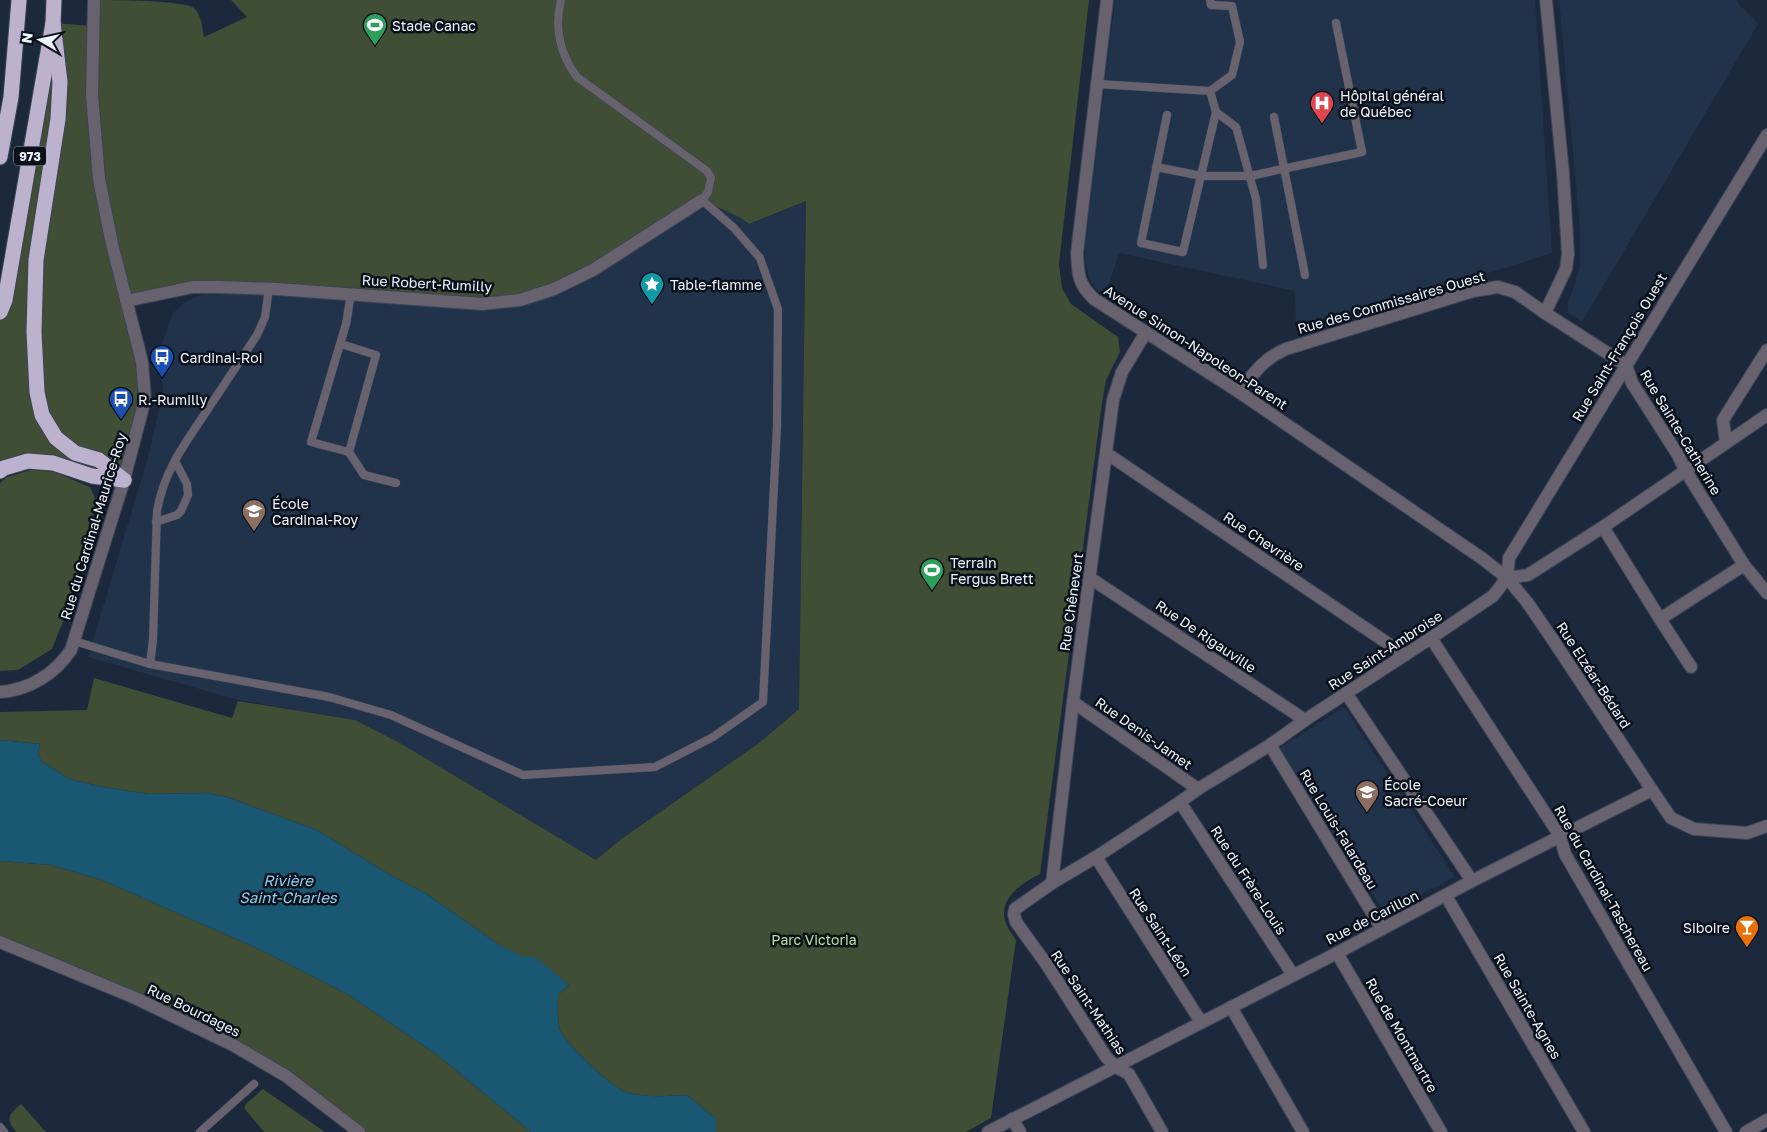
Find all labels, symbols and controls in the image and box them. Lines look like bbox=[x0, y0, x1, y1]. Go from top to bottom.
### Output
sports icon: Stade Canac bbox=[362, 12, 388, 46]
north arrow bbox=[15, 15, 65, 65]
place label: Stade Canac bbox=[392, 17, 476, 34]
text: N bbox=[17, 31, 36, 44]
place label: Hôpital général de Québec bbox=[1340, 87, 1444, 120]
hospital icon: Hôpital général de Québec bbox=[1309, 90, 1335, 124]
road number: 973 bbox=[14, 146, 46, 166]
street label: Rue des Commissaires Ouest bbox=[1295, 267, 1487, 337]
street label: Rue Saint-François Ouest bbox=[1568, 270, 1670, 424]
street label: Rue Robert-Rumilly bbox=[361, 271, 493, 295]
place icon: Table-flamme bbox=[639, 271, 665, 305]
place label: Table-flamme bbox=[670, 276, 762, 293]
street label: Avenue Simon-Napoleon-Parent bbox=[1101, 281, 1291, 413]
bus stop icon: Cardinal-Roi bbox=[149, 344, 175, 378]
place label: Cardinal-Roi bbox=[180, 349, 262, 366]
street label: Rue Sainte-Catherine bbox=[1637, 366, 1725, 498]
bus stop icon: R.-Rumilly bbox=[108, 386, 134, 420]
place label: R.-Rumilly bbox=[138, 391, 208, 408]
street label: Rue du Cardinal-Maurice-Roy bbox=[56, 430, 130, 622]
place label: École Cardinal-Roy bbox=[272, 495, 358, 528]
school or university icon: École Cardinal-Roy bbox=[241, 498, 267, 532]
street label: Rue Chevrière bbox=[1220, 508, 1308, 574]
street label: Rue Chênevert bbox=[1056, 552, 1086, 652]
place label: Terrain Fergus Brett bbox=[950, 554, 1034, 587]
sports icon: Terrain Fergus Brett bbox=[919, 557, 945, 591]
street label: Rue De Rigauville bbox=[1153, 596, 1259, 676]
street label: Rue Saint-Ambroise bbox=[1325, 607, 1445, 693]
street label: Rue Elzéar-Bédard bbox=[1553, 619, 1635, 731]
street label: Rue Denis-Jamet bbox=[1092, 693, 1196, 773]
street label: Rue Louis-Falardeau bbox=[1296, 766, 1382, 892]
place label: École Sacré-Coeur bbox=[1384, 776, 1468, 809]
school or university icon: École Sacré-Coeur bbox=[1354, 779, 1380, 813]
street label: Rue du Cardinal-Taschereau bbox=[1551, 802, 1657, 974]
street label: Rue du Frère-Louis bbox=[1207, 822, 1291, 938]
water label: Rivière Saint-Charles bbox=[239, 871, 338, 906]
street label: Rue Saint-Léon bbox=[1126, 885, 1196, 979]
street label: Rue de Carillon bbox=[1323, 886, 1421, 948]
bar icon: Siboire bbox=[1734, 914, 1760, 948]
place label: Siboire bbox=[1683, 919, 1730, 936]
park label: Parc Victoria bbox=[771, 931, 857, 948]
street label: Rue Saint-Mathias bbox=[1048, 947, 1130, 1057]
street label: Rue Sainte-Agnes bbox=[1491, 950, 1565, 1062]
street label: Rue de Montmartre bbox=[1362, 975, 1442, 1095]
street label: Rue Bourdages bbox=[145, 980, 243, 1040]

